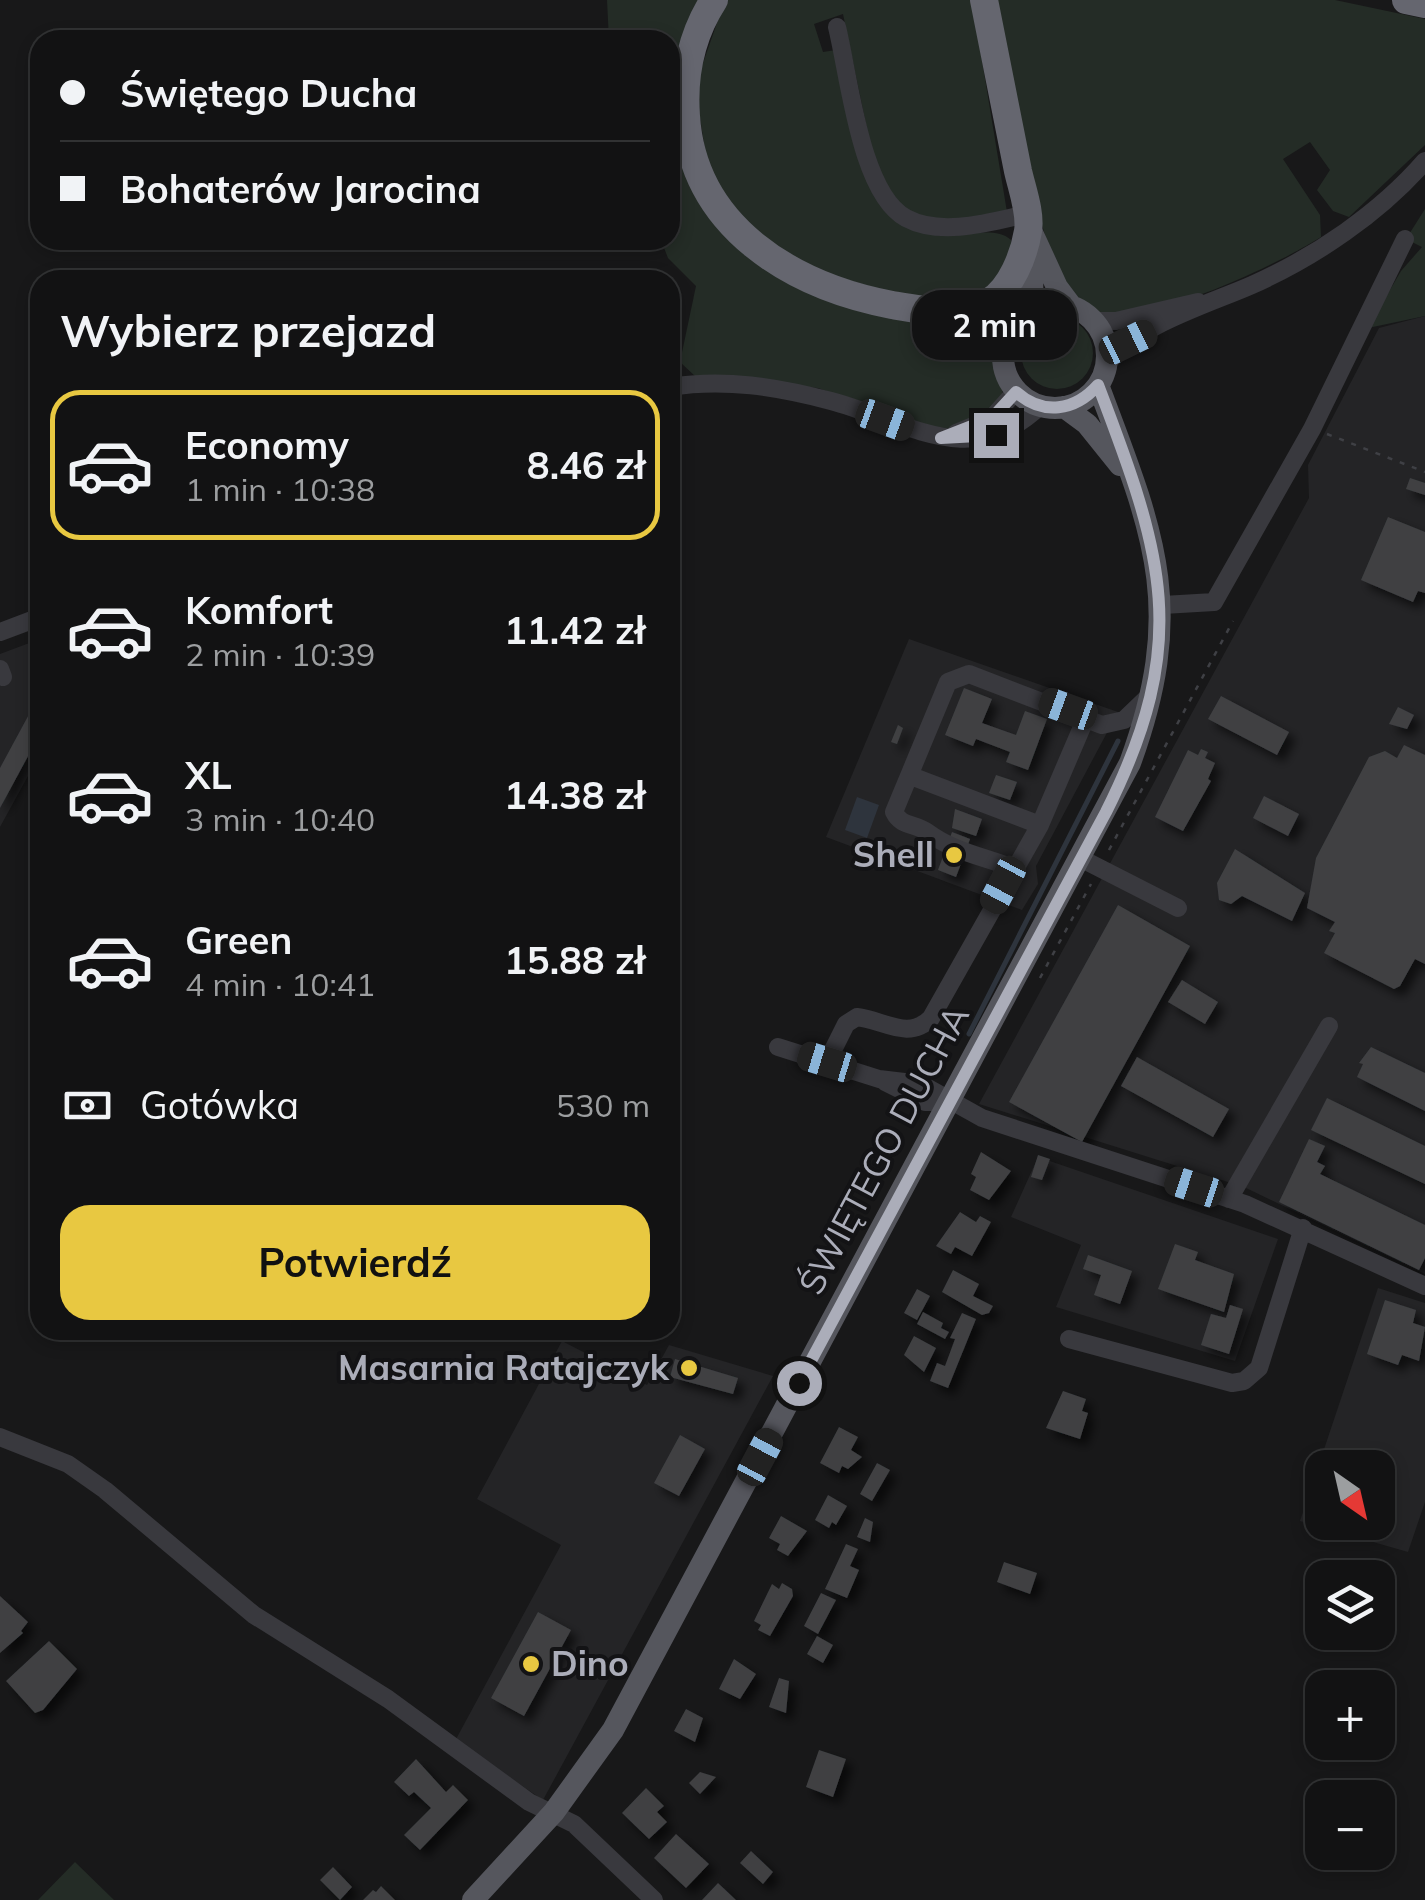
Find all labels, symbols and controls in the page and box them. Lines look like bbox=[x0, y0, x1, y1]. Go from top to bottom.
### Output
text: Świętego Ducha bbox=[120, 69, 417, 117]
text: Bohaterów Jarocina bbox=[120, 165, 481, 213]
callout: 2 min bbox=[914, 290, 1078, 360]
text: Wybierz przejazd bbox=[60, 302, 436, 358]
text: 2 min bbox=[952, 305, 1037, 345]
car bbox=[1094, 315, 1162, 369]
car bbox=[852, 396, 918, 444]
route end bbox=[974, 413, 1019, 458]
icon: car bbox=[65, 420, 155, 510]
text: Economy bbox=[185, 421, 349, 469]
text: 8.46 zł bbox=[527, 441, 645, 489]
text: 1 min · 10:38 bbox=[185, 469, 375, 509]
icon: car bbox=[65, 585, 155, 675]
text: Komfort bbox=[185, 586, 333, 634]
text: 11.42 zł bbox=[504, 606, 645, 654]
text: 2 min · 10:39 bbox=[185, 634, 375, 674]
car bbox=[1035, 685, 1101, 733]
icon: car bbox=[65, 750, 155, 840]
text: XL bbox=[185, 751, 232, 799]
text: 14.38 zł bbox=[504, 771, 645, 819]
text: 3 min · 10:40 bbox=[185, 799, 375, 839]
place label: Shell bbox=[853, 832, 934, 876]
marker: Shell bbox=[943, 844, 965, 866]
car bbox=[976, 851, 1030, 919]
icon: car bbox=[65, 915, 155, 1005]
text: Green bbox=[185, 916, 292, 964]
text: 15.88 zł bbox=[504, 936, 645, 984]
text: 4 min · 10:41 bbox=[185, 964, 375, 1004]
street label: ŚWIĘTEGO DUCHA bbox=[788, 997, 978, 1302]
car bbox=[794, 1039, 860, 1085]
icon: cash bbox=[60, 1078, 115, 1133]
text: Gotówka bbox=[140, 1081, 299, 1129]
text: 530 m bbox=[556, 1085, 650, 1125]
car bbox=[1161, 1163, 1227, 1211]
button: Potwierdź bbox=[60, 1205, 650, 1320]
place label: Masarnia Ratajczyk bbox=[338, 1345, 670, 1389]
marker: Masarnia Ratajczyk bbox=[678, 1357, 700, 1379]
route start bbox=[777, 1361, 822, 1406]
car bbox=[733, 1423, 787, 1491]
north arrow bbox=[1305, 1450, 1395, 1540]
map controls bbox=[1305, 1450, 1395, 1870]
button: layers bbox=[1305, 1560, 1395, 1650]
place label: Dino bbox=[551, 1641, 629, 1685]
marker: Dino bbox=[520, 1653, 542, 1675]
button: + bbox=[1305, 1670, 1395, 1760]
button: − bbox=[1305, 1780, 1395, 1870]

